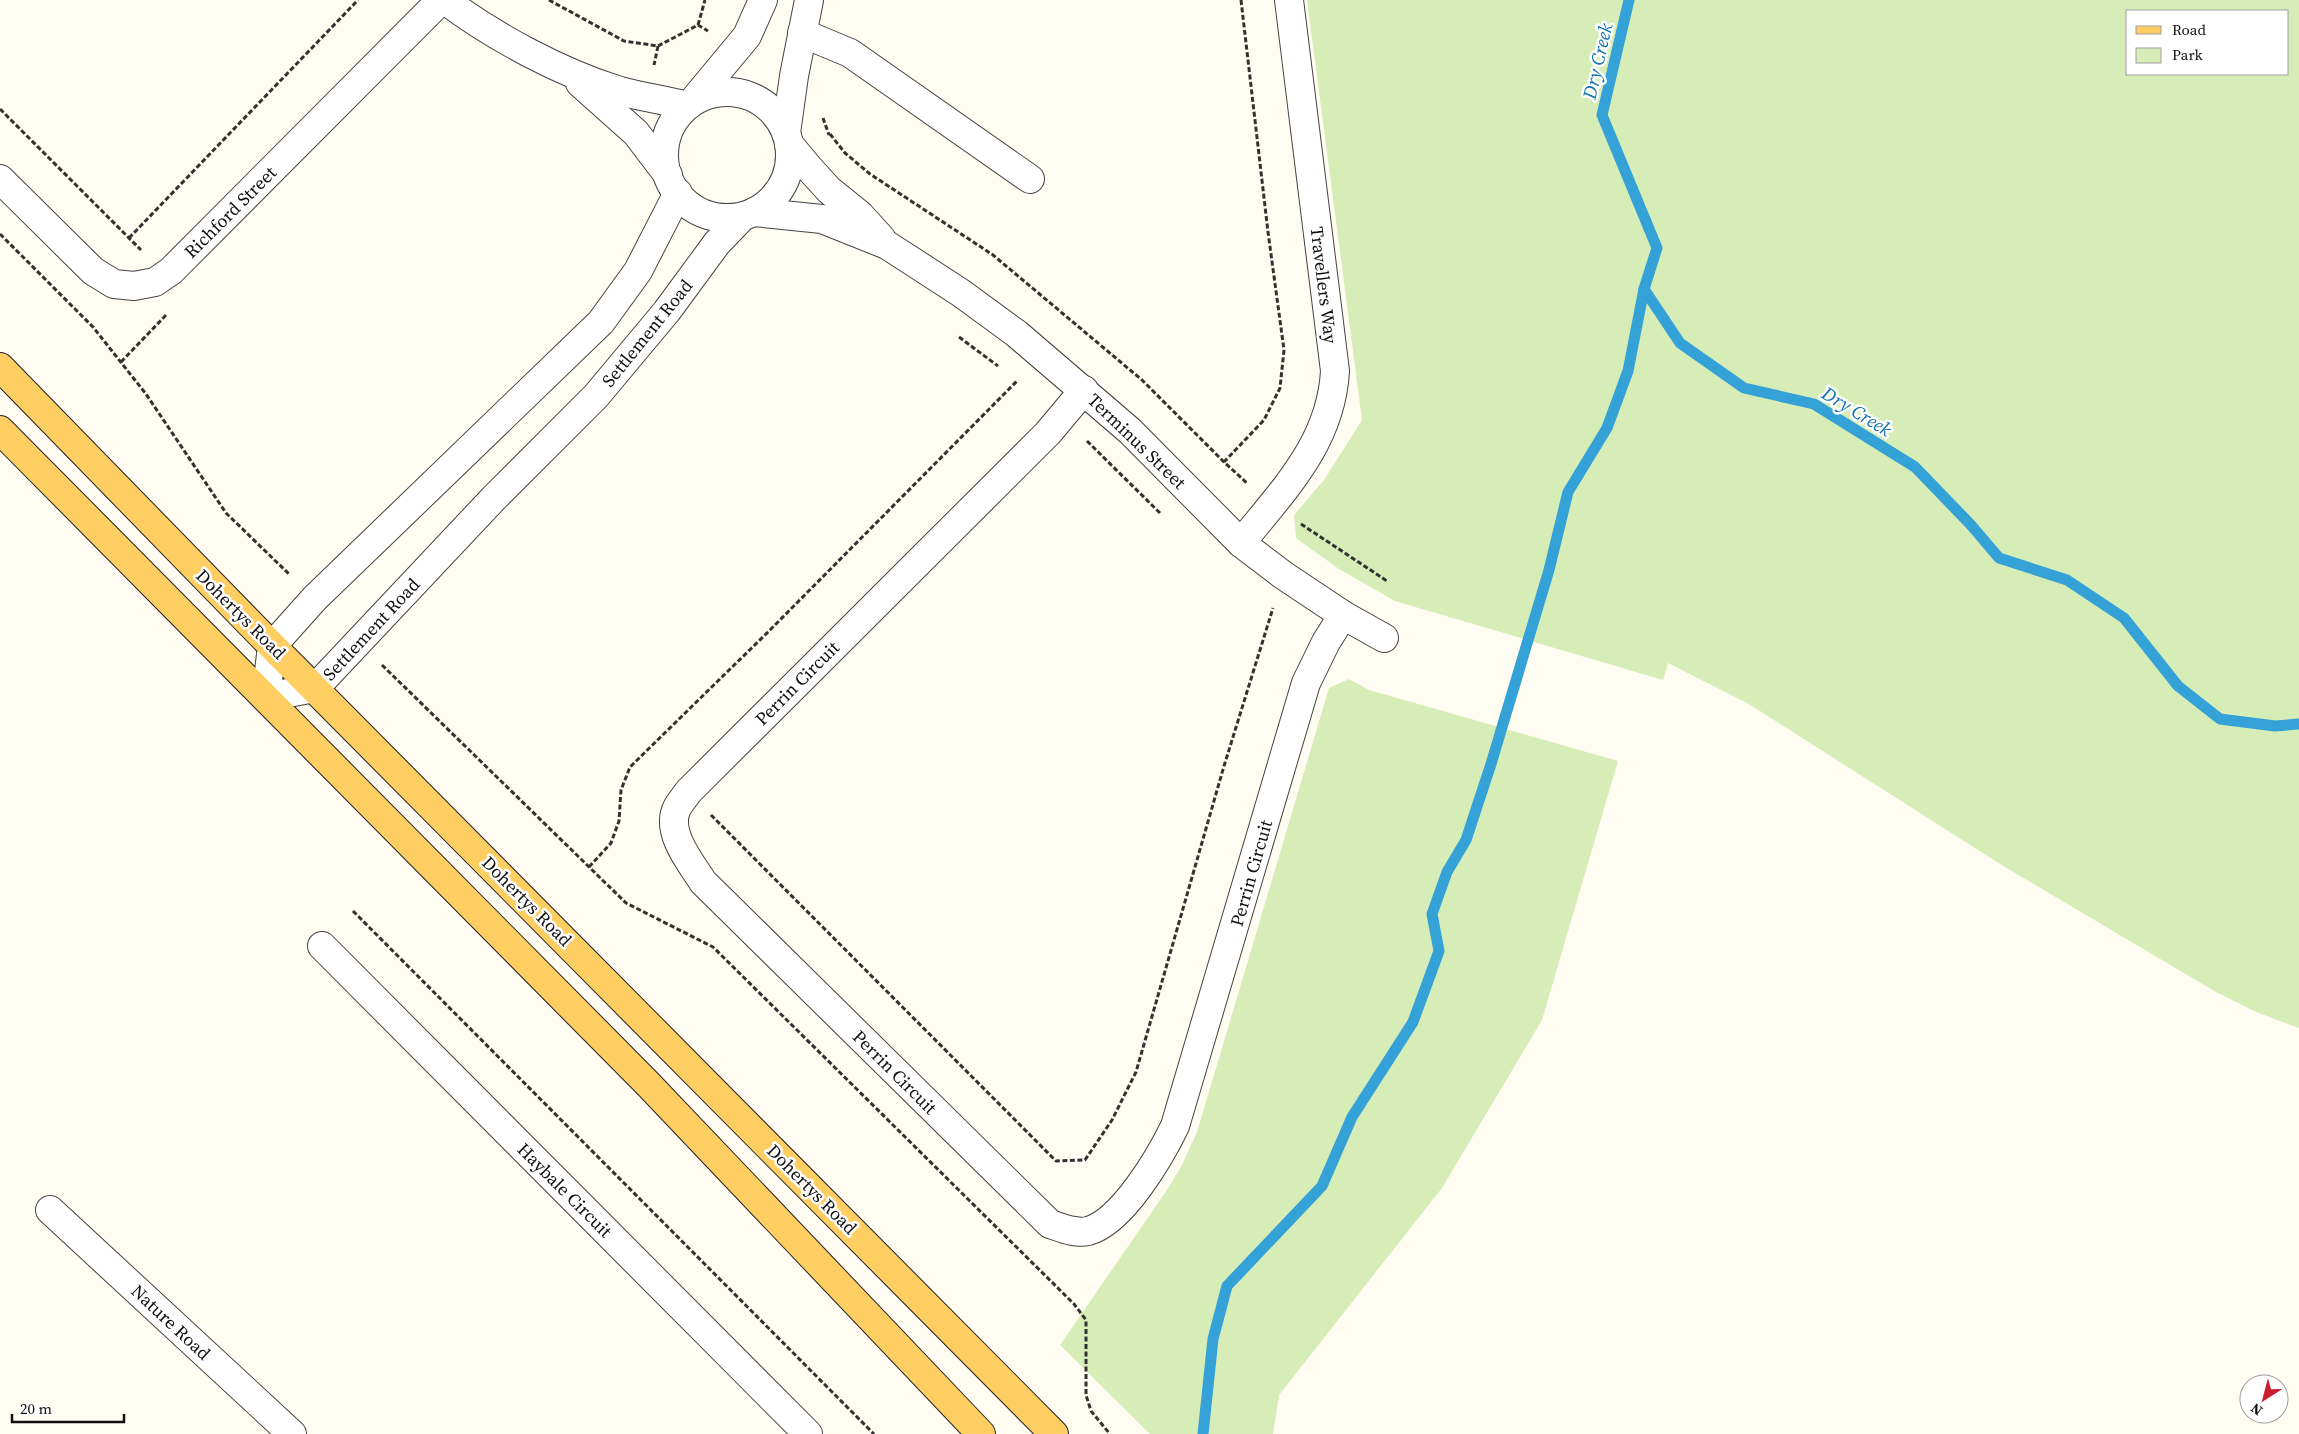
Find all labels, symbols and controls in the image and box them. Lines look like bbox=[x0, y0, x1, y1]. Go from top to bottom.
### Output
legend bbox=[2126, 10, 2289, 75]
text: Road bbox=[2172, 19, 2206, 40]
water label: Dry Creek bbox=[1575, 20, 1618, 103]
text: Park bbox=[2172, 44, 2204, 65]
street label: Richford Street bbox=[178, 160, 282, 264]
street label: Travellers Way bbox=[1304, 225, 1344, 346]
street label: Settlement Road bbox=[596, 274, 698, 392]
water label: Dry Creek bbox=[1816, 379, 1897, 442]
street label: Terminus Street bbox=[1082, 388, 1192, 494]
street label: Dohertys Road bbox=[190, 563, 292, 665]
street label: Settlement Road bbox=[317, 572, 425, 686]
street label: Perrin Circuit bbox=[749, 635, 845, 731]
street label: Perrin Circuit bbox=[1224, 817, 1278, 929]
street label: Dohertys Road bbox=[476, 850, 578, 952]
street label: Perrin Circuit bbox=[847, 1024, 943, 1120]
street label: Haybale Circuit bbox=[512, 1137, 618, 1243]
street label: Dohertys Road bbox=[761, 1138, 863, 1240]
street label: Nature Road bbox=[126, 1279, 216, 1365]
north arrow bbox=[2239, 1374, 2289, 1424]
scale bar bbox=[12, 1392, 125, 1424]
text: 20 m bbox=[20, 1398, 52, 1419]
text: N bbox=[2246, 1398, 2266, 1421]

